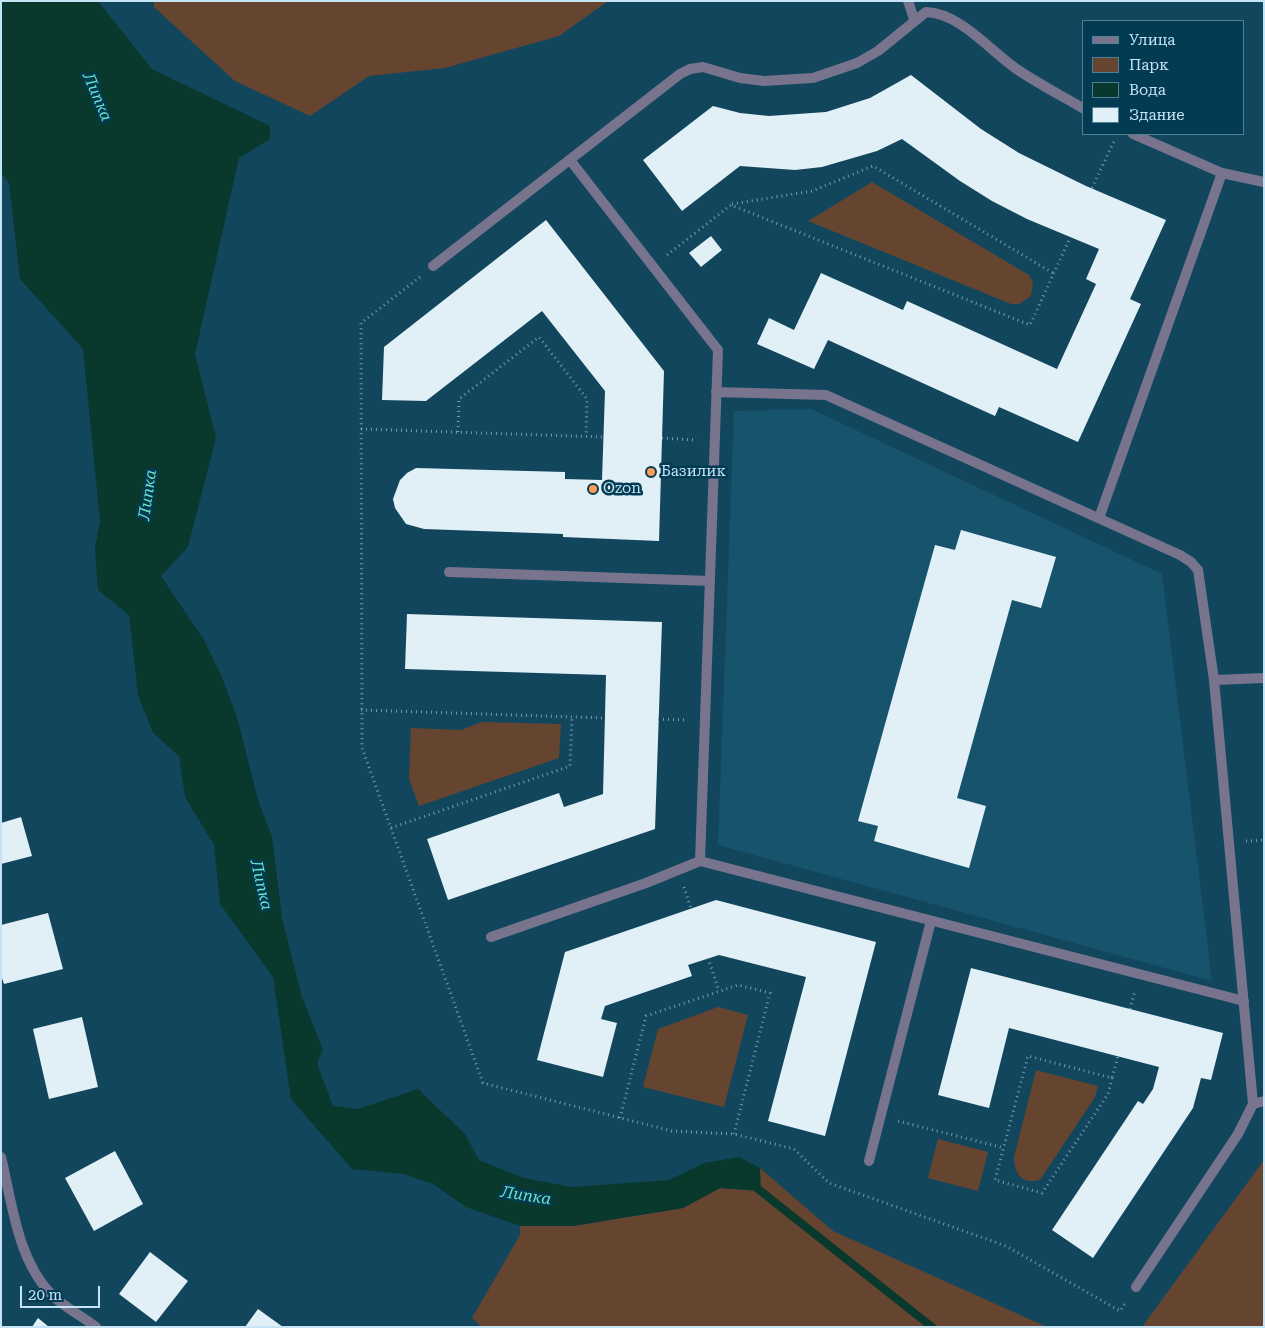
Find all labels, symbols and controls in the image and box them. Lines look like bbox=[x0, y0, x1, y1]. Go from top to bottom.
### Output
legend bbox=[1082, 20, 1245, 135]
text: Улица bbox=[1129, 31, 1175, 49]
text: Парк bbox=[1129, 56, 1169, 74]
water label: Липка bbox=[78, 70, 116, 124]
text: Вода bbox=[1129, 81, 1166, 99]
text: Здание bbox=[1129, 106, 1185, 124]
place label: Базилик bbox=[661, 463, 726, 481]
marker: Базилик bbox=[645, 466, 657, 478]
water label: Липка bbox=[135, 468, 161, 522]
place label: Ozon bbox=[603, 480, 641, 498]
marker: Ozon bbox=[587, 483, 599, 495]
water label: Липка bbox=[246, 858, 276, 912]
water label: Липка bbox=[499, 1183, 553, 1209]
scale bar bbox=[22, 1276, 102, 1308]
text: 20 m bbox=[28, 1286, 62, 1304]

